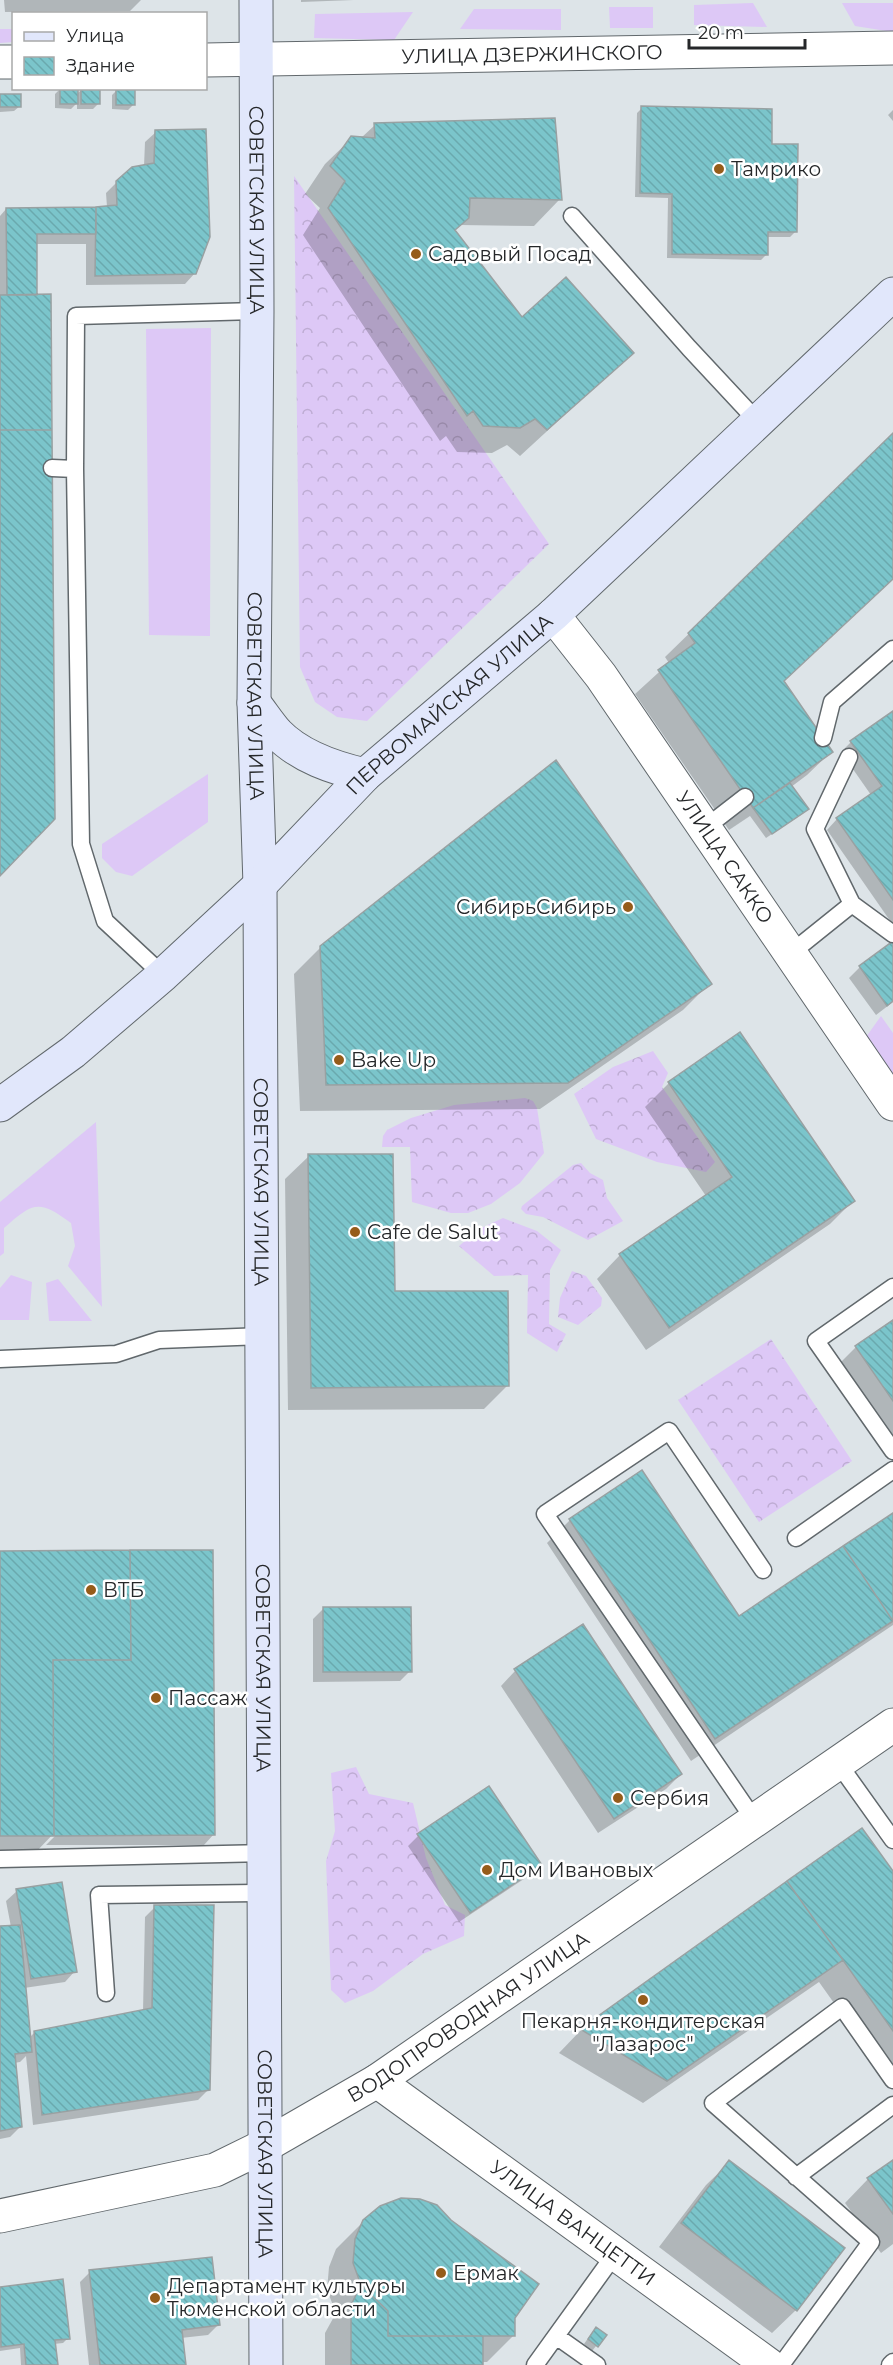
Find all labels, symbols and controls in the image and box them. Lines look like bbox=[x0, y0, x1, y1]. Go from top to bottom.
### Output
legend bbox=[12, 12, 207, 90]
scale bar bbox=[689, 12, 804, 50]
text: 20 m bbox=[698, 22, 744, 44]
text: Улица bbox=[66, 25, 124, 47]
street label: УЛИЦА ДЗЕРЖИНСКОГО bbox=[401, 40, 663, 69]
text: Здание bbox=[66, 55, 135, 77]
street label: СОВЕТСКАЯ УЛИЦА bbox=[244, 105, 269, 315]
place label: Тамрико bbox=[731, 157, 821, 181]
marker: Тамрико bbox=[712, 162, 726, 176]
place label: Садовый Посад bbox=[428, 242, 592, 266]
marker: Садовый Посад bbox=[409, 247, 423, 261]
street label: СОВЕТСКАЯ УЛИЦА bbox=[242, 591, 269, 801]
street label: ПЕРВОМАЙСКАЯ УЛИЦА bbox=[341, 609, 557, 800]
street label: УЛИЦА САККО bbox=[671, 786, 778, 928]
place label: СибирьСибирь bbox=[456, 895, 616, 919]
marker: СибирьСибирь bbox=[621, 900, 635, 914]
place label: Bake Up bbox=[351, 1048, 436, 1072]
marker: Bake Up bbox=[332, 1053, 346, 1067]
street label: СОВЕТСКАЯ УЛИЦА bbox=[249, 1077, 274, 1287]
place label: Cafe de Salut bbox=[367, 1220, 499, 1244]
marker: Cafe de Salut bbox=[348, 1225, 362, 1239]
street label: СОВЕТСКАЯ УЛИЦА bbox=[251, 1563, 276, 1773]
place label: ВТБ bbox=[103, 1578, 144, 1602]
marker: ВТБ bbox=[84, 1583, 98, 1597]
place label: Пассаж bbox=[168, 1686, 247, 1710]
marker: Пассаж bbox=[149, 1691, 163, 1705]
place label: Сербия bbox=[630, 1786, 709, 1810]
marker: Сербия bbox=[611, 1791, 625, 1805]
place label: Дом Ивановых bbox=[499, 1858, 654, 1882]
marker: Дом Ивановых bbox=[480, 1863, 494, 1877]
street label: ВОДОПРОВОДНАЯ УЛИЦА bbox=[343, 1926, 594, 2108]
marker: Пекарня-кондитерская "Лазарос" bbox=[636, 1993, 650, 2007]
place label: Пекарня-кондитерская "Лазарос" bbox=[521, 2009, 765, 2056]
street label: СОВЕТСКАЯ УЛИЦА bbox=[253, 2049, 278, 2259]
street label: УЛИЦА ВАНЦЕТТИ bbox=[486, 2155, 660, 2291]
place label: Ермак bbox=[453, 2261, 519, 2285]
marker: Ермак bbox=[434, 2266, 448, 2280]
place label: Департамент культуры Тюменской области bbox=[167, 2274, 406, 2321]
marker: Департамент культуры Тюменской области bbox=[148, 2291, 162, 2305]

